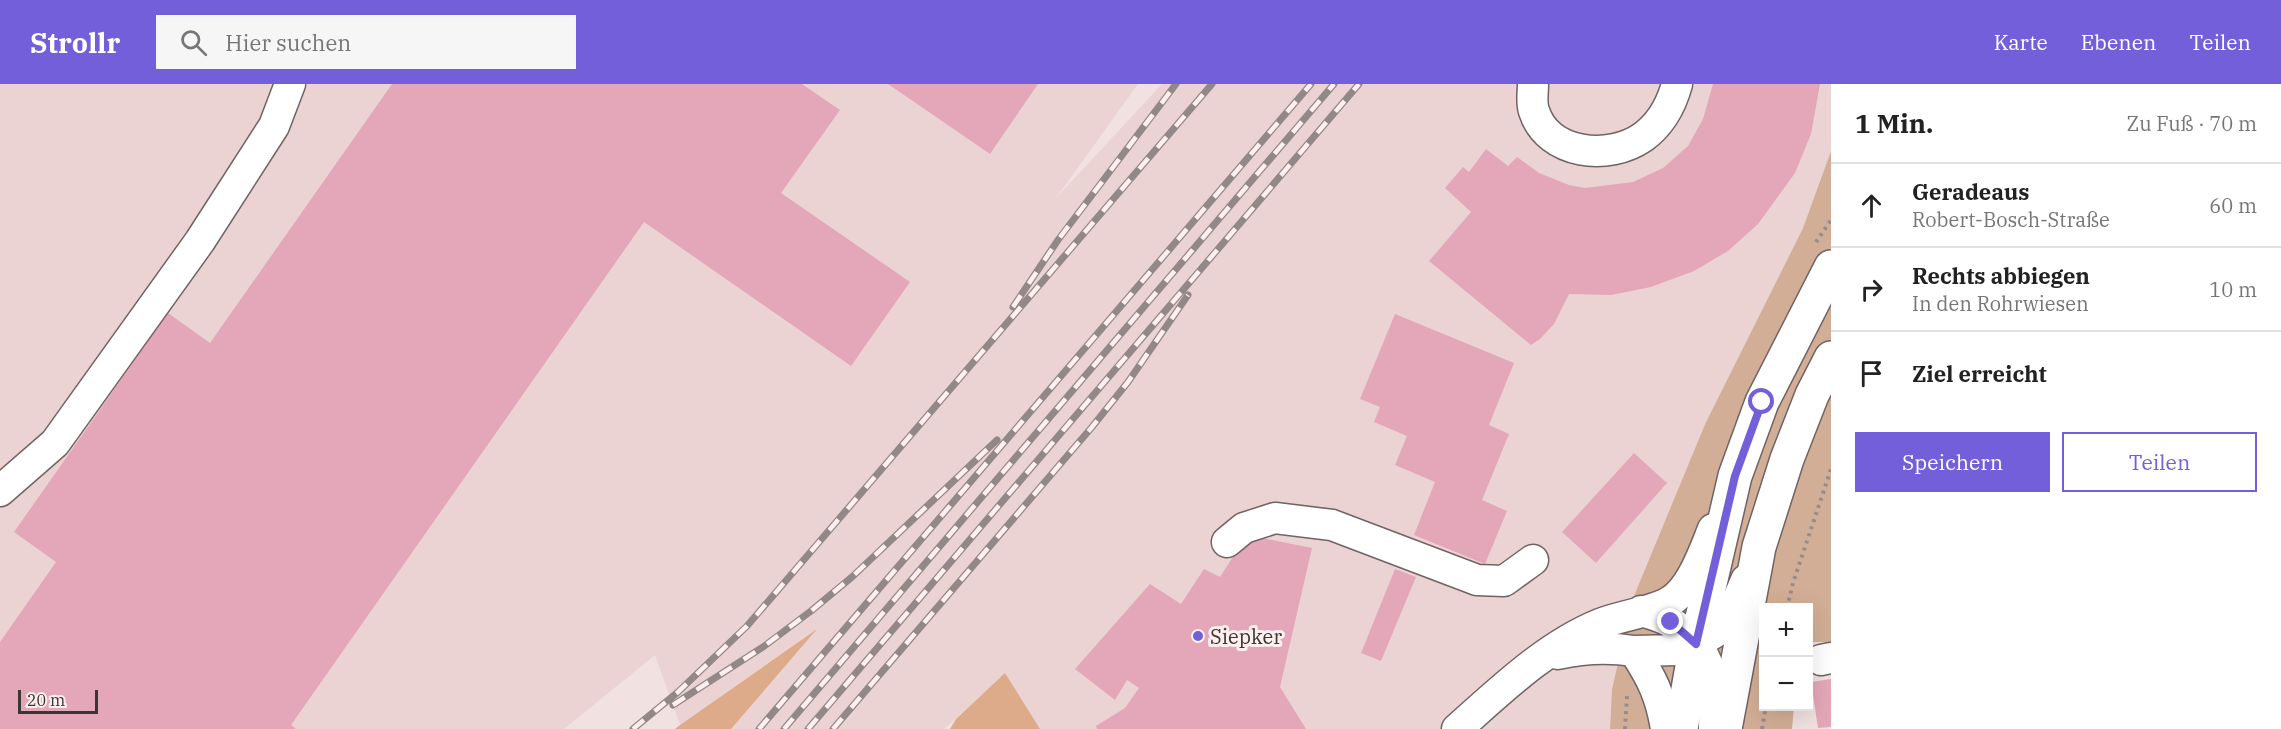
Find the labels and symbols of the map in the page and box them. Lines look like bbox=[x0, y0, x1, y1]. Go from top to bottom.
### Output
route start bbox=[1748, 388, 1774, 414]
route end bbox=[1657, 608, 1683, 634]
place label: Siepker bbox=[1210, 623, 1282, 650]
marker: Siepker bbox=[1191, 629, 1205, 643]
scale bar bbox=[18, 687, 98, 714]

